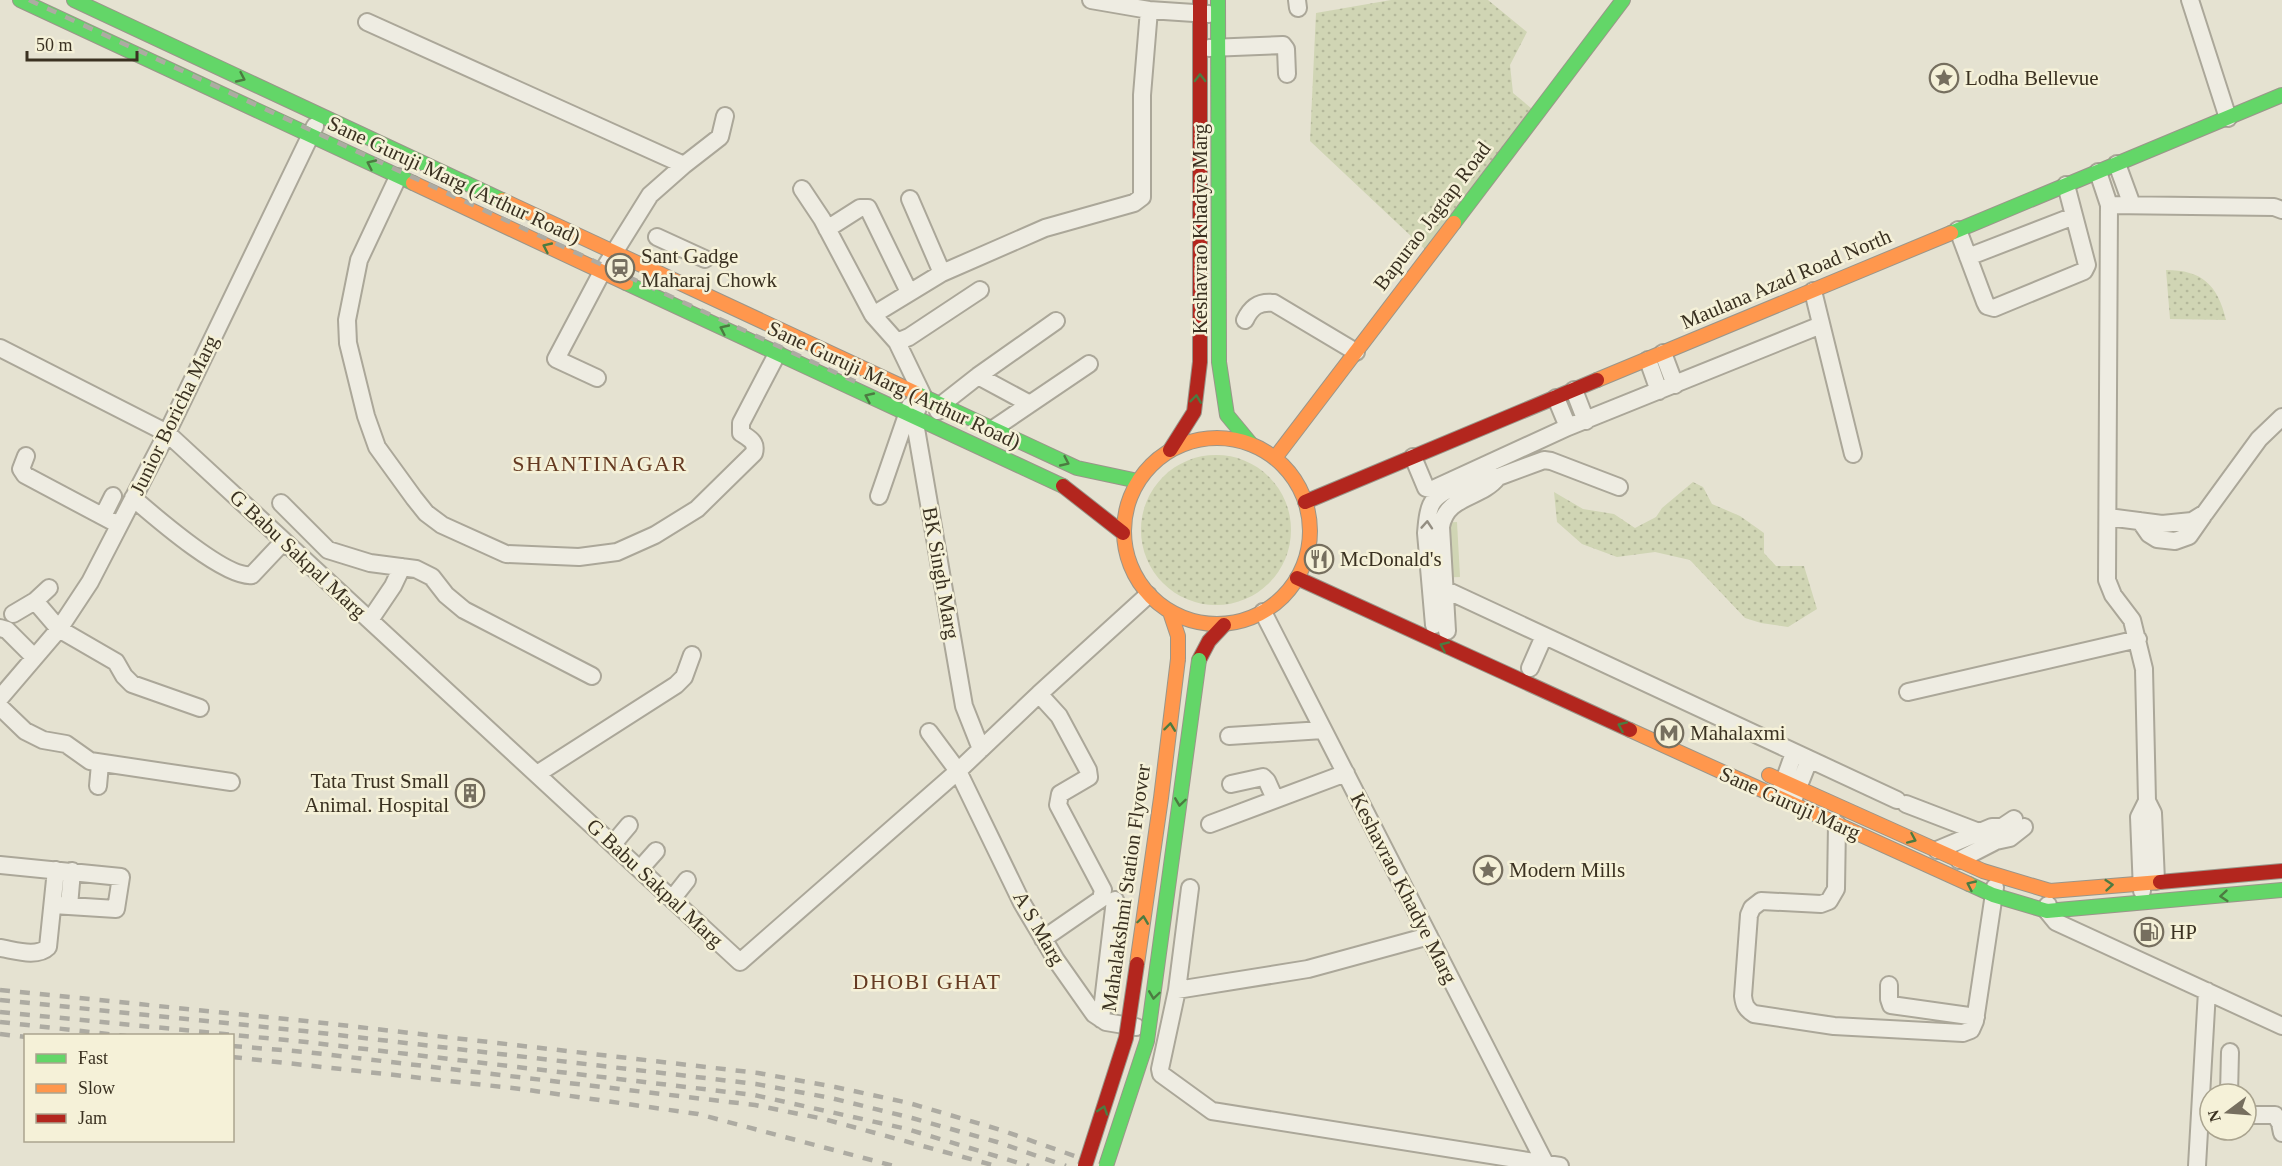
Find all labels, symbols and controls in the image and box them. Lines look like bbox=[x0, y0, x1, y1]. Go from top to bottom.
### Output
scale bar bbox=[27, 24, 136, 62]
text: 50 m bbox=[36, 35, 73, 55]
place icon: Lodha Bellevue bbox=[1928, 62, 1960, 94]
place label: Lodha Bellevue bbox=[1965, 66, 2099, 90]
one-way arrow bbox=[235, 71, 246, 83]
one-way arrow bbox=[1194, 74, 1206, 83]
street label: Sane Guruji Marg (Arthur Road) bbox=[324, 111, 584, 249]
street label: Keshavrao Khadye Marg bbox=[1188, 123, 1212, 334]
street label: Bapurao Jagtap Road bbox=[1368, 137, 1496, 295]
one-way arrow bbox=[366, 160, 377, 172]
street label: Maulana Azad Road North bbox=[1677, 224, 1895, 334]
one-way arrow bbox=[543, 242, 554, 254]
place label: Sant Gadge Maharaj Chowk bbox=[641, 244, 777, 292]
station icon: Sant Gadge Maharaj Chowk bbox=[604, 252, 636, 284]
street label: Sane Guruji Marg (Arthur Road) bbox=[764, 316, 1024, 454]
one-way arrow bbox=[719, 325, 730, 337]
street label: Junior Boricha Marg bbox=[125, 331, 223, 499]
one-way arrow bbox=[865, 392, 876, 404]
one-way arrow bbox=[1189, 394, 1202, 404]
district label: SHANTINAGAR bbox=[512, 451, 688, 476]
one-way arrow bbox=[1059, 455, 1070, 467]
street label: G Babu Sakpal Marg bbox=[225, 485, 371, 624]
street label: BK Singh Marg bbox=[918, 505, 965, 641]
one-way arrow bbox=[1420, 520, 1433, 530]
restaurant icon: McDonald's bbox=[1303, 543, 1335, 575]
place label: McDonald's bbox=[1340, 547, 1442, 571]
one-way arrow bbox=[1440, 641, 1451, 653]
metro station icon: Mahalaxmi bbox=[1653, 717, 1685, 749]
place label: Mahalaxmi bbox=[1690, 721, 1786, 745]
one-way arrow bbox=[1163, 722, 1175, 732]
one-way arrow bbox=[1617, 722, 1628, 734]
street label: Sane Guruji Marg bbox=[1716, 761, 1864, 845]
street label: Mahalakshmi Station Flyover bbox=[1097, 763, 1155, 1013]
place label: Tata Trust Small Animal. Hospital bbox=[304, 769, 449, 817]
building icon: Tata Trust Small Animal. Hospital bbox=[454, 777, 486, 809]
street label: Keshavrao Khadye Marg bbox=[1345, 789, 1463, 988]
one-way arrow bbox=[1175, 797, 1187, 806]
street label: G Babu Sakpal Marg bbox=[582, 814, 728, 953]
one-way arrow bbox=[1905, 832, 1916, 844]
place icon: Modern Mills bbox=[1472, 854, 1504, 886]
place label: Modern Mills bbox=[1509, 858, 1625, 882]
one-way arrow bbox=[2104, 879, 2113, 892]
one-way arrow bbox=[1967, 881, 1978, 893]
street label: A S Marg bbox=[1008, 887, 1070, 970]
one-way arrow bbox=[2219, 889, 2228, 902]
one-way arrow bbox=[1137, 916, 1149, 925]
fuel station icon: HP bbox=[2133, 916, 2165, 948]
place label: HP bbox=[2170, 920, 2197, 944]
district label: DHOBI GHAT bbox=[853, 969, 1001, 994]
one-way arrow bbox=[1148, 990, 1160, 999]
legend bbox=[24, 1034, 234, 1142]
text: Fast bbox=[78, 1048, 108, 1068]
text: Slow bbox=[78, 1078, 115, 1098]
north arrow bbox=[2198, 1082, 2258, 1142]
one-way arrow bbox=[1096, 1105, 1108, 1116]
text: Jam bbox=[78, 1108, 107, 1128]
text: N bbox=[2204, 1108, 2224, 1124]

